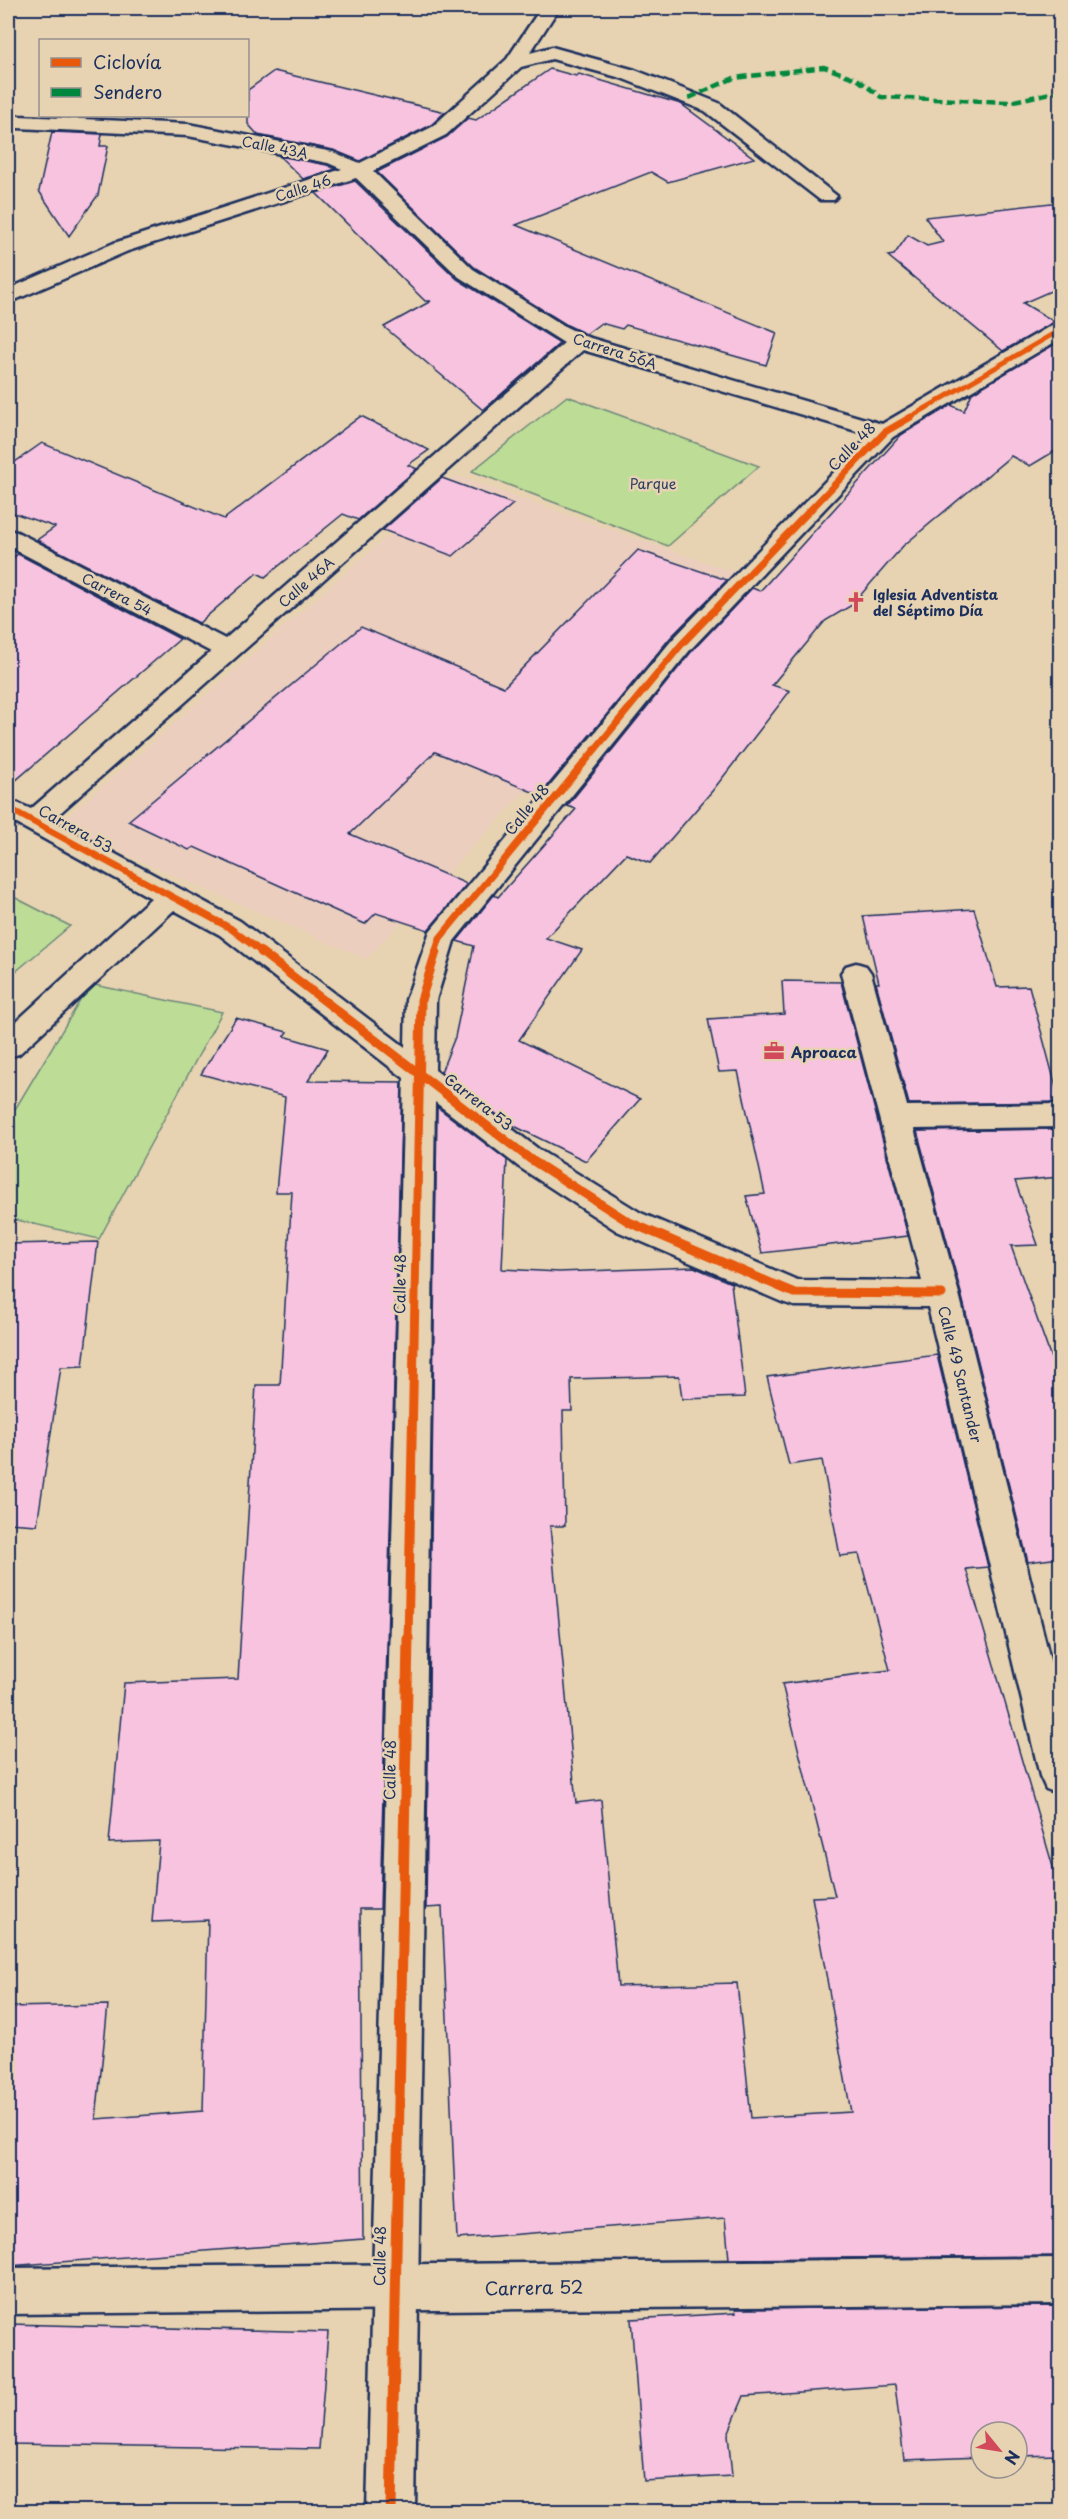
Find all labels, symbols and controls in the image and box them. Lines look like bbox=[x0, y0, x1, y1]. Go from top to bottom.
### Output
legend bbox=[39, 39, 249, 117]
text: Ciclovía bbox=[93, 48, 162, 75]
text: Sendero bbox=[93, 78, 162, 105]
street label: Calle 43A bbox=[240, 130, 310, 164]
street label: Calle 46 bbox=[272, 169, 334, 207]
street label: Carrera 56A bbox=[570, 328, 660, 375]
street label: Calle 48 bbox=[822, 416, 880, 476]
park label: Parque bbox=[630, 473, 677, 494]
street label: Calle 46A bbox=[274, 552, 339, 612]
street label: Carrera 54 bbox=[78, 567, 156, 621]
place label: Iglesia Adventista del Séptimo Día bbox=[873, 584, 999, 621]
church icon: Iglesia Adventista del Séptimo Día bbox=[844, 590, 868, 614]
street label: Calle 48 bbox=[498, 778, 554, 840]
street label: Carrera 53 bbox=[35, 798, 117, 858]
office icon: Aproaca bbox=[762, 1039, 786, 1063]
place label: Aproaca bbox=[790, 1040, 858, 1063]
street label: Carrera 53 bbox=[440, 1067, 518, 1135]
street label: Calle 48 bbox=[387, 1254, 411, 1314]
street label: Calle 49 Santander bbox=[933, 1303, 989, 1445]
street label: Calle 48 bbox=[377, 1740, 401, 1800]
street label: Calle 48 bbox=[367, 2226, 391, 2286]
street label: Carrera 52 bbox=[484, 2273, 584, 2301]
north arrow bbox=[969, 2420, 1029, 2480]
text: N bbox=[999, 2447, 1026, 2469]

